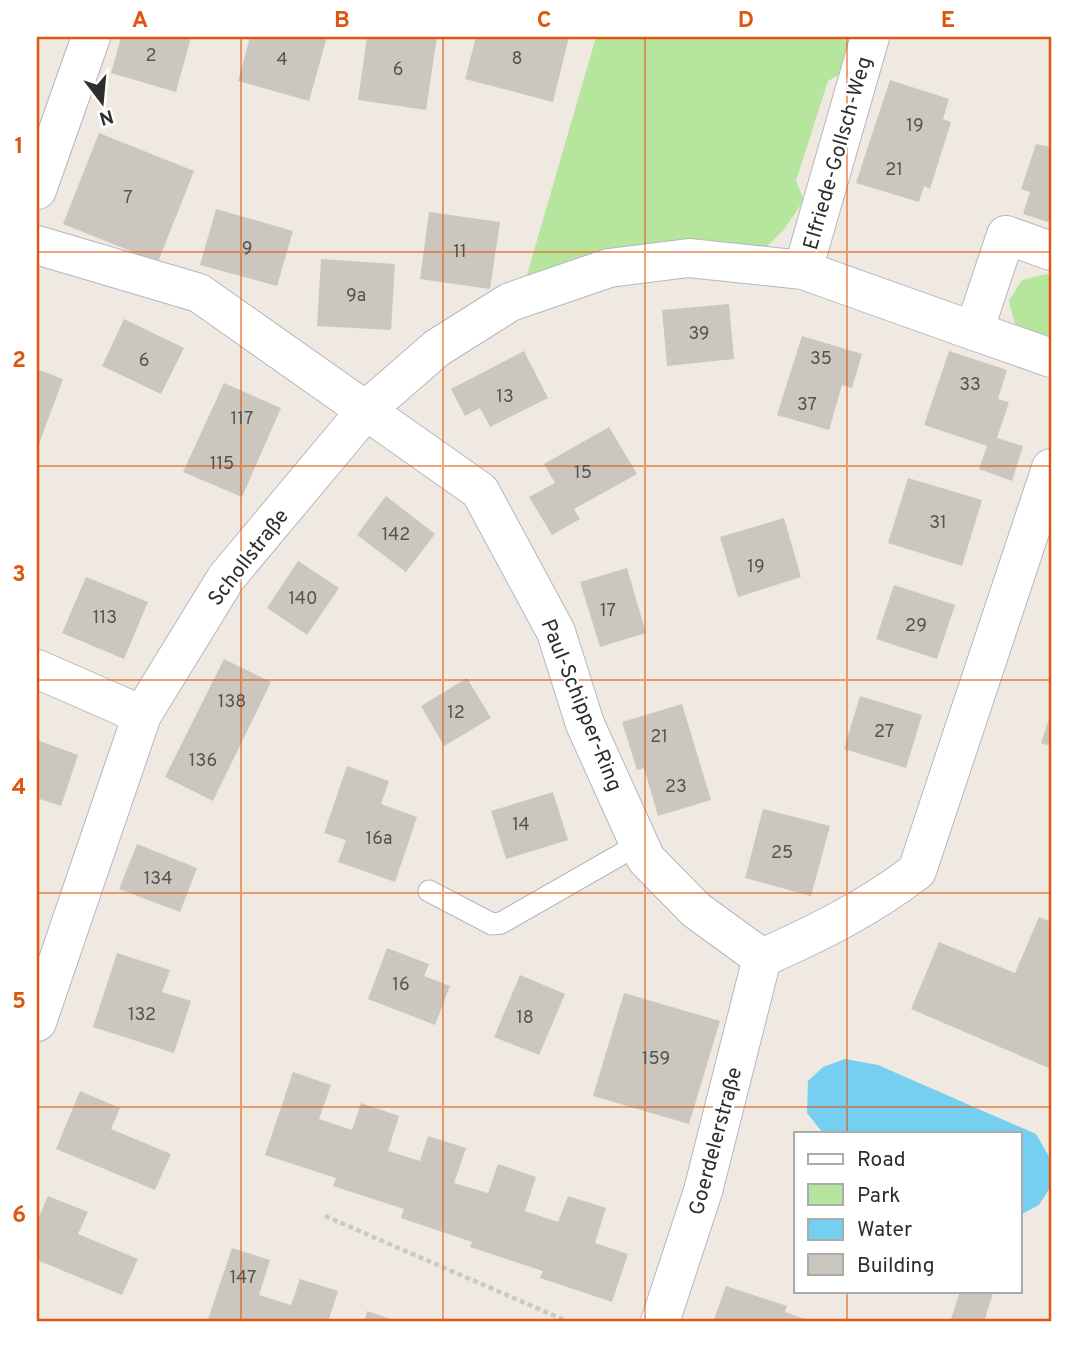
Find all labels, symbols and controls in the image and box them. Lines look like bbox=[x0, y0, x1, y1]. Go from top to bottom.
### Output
text: A bbox=[132, 7, 148, 36]
text: B bbox=[334, 7, 350, 36]
text: C bbox=[537, 7, 551, 36]
text: D bbox=[738, 7, 754, 36]
text: E bbox=[941, 7, 955, 36]
house number: 2 bbox=[145, 45, 157, 68]
house number: 8 bbox=[512, 48, 523, 71]
house number: 4 bbox=[276, 49, 288, 72]
street label: Elfriede-Gollsch-Weg bbox=[798, 54, 879, 253]
house number: 6 bbox=[393, 59, 403, 82]
north arrow bbox=[66, 66, 136, 136]
text: N bbox=[96, 103, 116, 130]
house number: 19 bbox=[906, 115, 924, 138]
text: 1 bbox=[14, 133, 24, 162]
house number: 21 bbox=[885, 159, 903, 182]
house number: 7 bbox=[123, 187, 133, 210]
house number: 9 bbox=[242, 238, 252, 261]
house number: 11 bbox=[453, 241, 467, 264]
house number: 9a bbox=[346, 285, 366, 308]
house number: 39 bbox=[688, 323, 710, 346]
text: 2 bbox=[12, 347, 26, 376]
house number: 35 bbox=[810, 348, 832, 371]
house number: 6 bbox=[139, 350, 149, 373]
house number: 33 bbox=[959, 374, 981, 397]
house number: 13 bbox=[496, 386, 514, 409]
house number: 37 bbox=[797, 394, 817, 417]
house number: 117 bbox=[231, 408, 253, 431]
house number: 115 bbox=[210, 453, 234, 476]
house number: 15 bbox=[574, 462, 592, 485]
street label: Schollstraße bbox=[203, 504, 296, 612]
house number: 31 bbox=[929, 512, 947, 535]
house number: 142 bbox=[382, 524, 410, 547]
house number: 19 bbox=[747, 556, 765, 579]
text: 3 bbox=[12, 561, 26, 590]
house number: 140 bbox=[288, 588, 318, 611]
house number: 17 bbox=[600, 600, 616, 623]
house number: 113 bbox=[93, 607, 117, 630]
street label: Paul-Schipper-Ring bbox=[534, 615, 628, 796]
house number: 29 bbox=[905, 615, 927, 638]
house number: 138 bbox=[218, 691, 246, 714]
house number: 12 bbox=[447, 702, 465, 725]
house number: 27 bbox=[874, 721, 894, 744]
house number: 21 bbox=[650, 726, 668, 749]
house number: 136 bbox=[189, 750, 217, 773]
text: 4 bbox=[12, 774, 26, 803]
house number: 23 bbox=[665, 776, 687, 799]
house number: 14 bbox=[512, 814, 530, 837]
house number: 16a bbox=[366, 828, 392, 851]
house number: 25 bbox=[771, 842, 793, 865]
house number: 134 bbox=[144, 868, 172, 891]
house number: 16 bbox=[392, 974, 410, 997]
text: 5 bbox=[12, 988, 26, 1017]
house number: 132 bbox=[128, 1004, 156, 1027]
house number: 18 bbox=[516, 1007, 534, 1030]
house number: 159 bbox=[642, 1048, 670, 1071]
street label: Goerdelerstraße bbox=[684, 1064, 749, 1218]
legend bbox=[794, 1132, 1021, 1292]
text: Road bbox=[857, 1147, 906, 1174]
text: Park bbox=[857, 1183, 900, 1210]
text: 6 bbox=[12, 1202, 26, 1231]
text: Water bbox=[857, 1217, 912, 1244]
text: Building bbox=[857, 1253, 935, 1280]
house number: 147 bbox=[230, 1267, 256, 1290]

